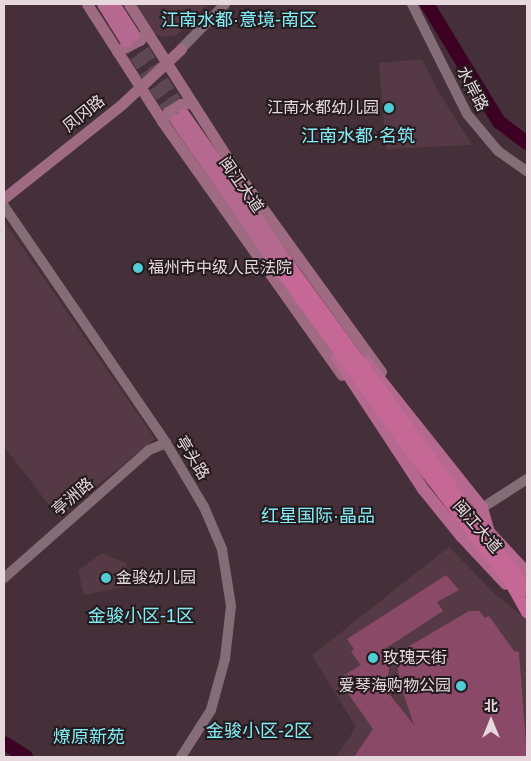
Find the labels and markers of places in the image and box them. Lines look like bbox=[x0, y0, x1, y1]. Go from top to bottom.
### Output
place label: 江南水都幼儿园 bbox=[267, 98, 379, 118]
marker: 江南水都幼儿园 bbox=[383, 102, 395, 114]
place label: 福州市中级人民法院 bbox=[148, 258, 292, 278]
marker: 福州市中级人民法院 bbox=[132, 262, 144, 274]
place label: 金骏幼儿园 bbox=[116, 568, 196, 588]
marker: 金骏幼儿园 bbox=[100, 572, 112, 584]
place label: 玫瑰天街 bbox=[383, 648, 447, 668]
marker: 玫瑰天街 bbox=[367, 652, 379, 664]
place label: 爱琴海购物公园 bbox=[339, 676, 451, 696]
marker: 爱琴海购物公园 bbox=[455, 680, 467, 692]

